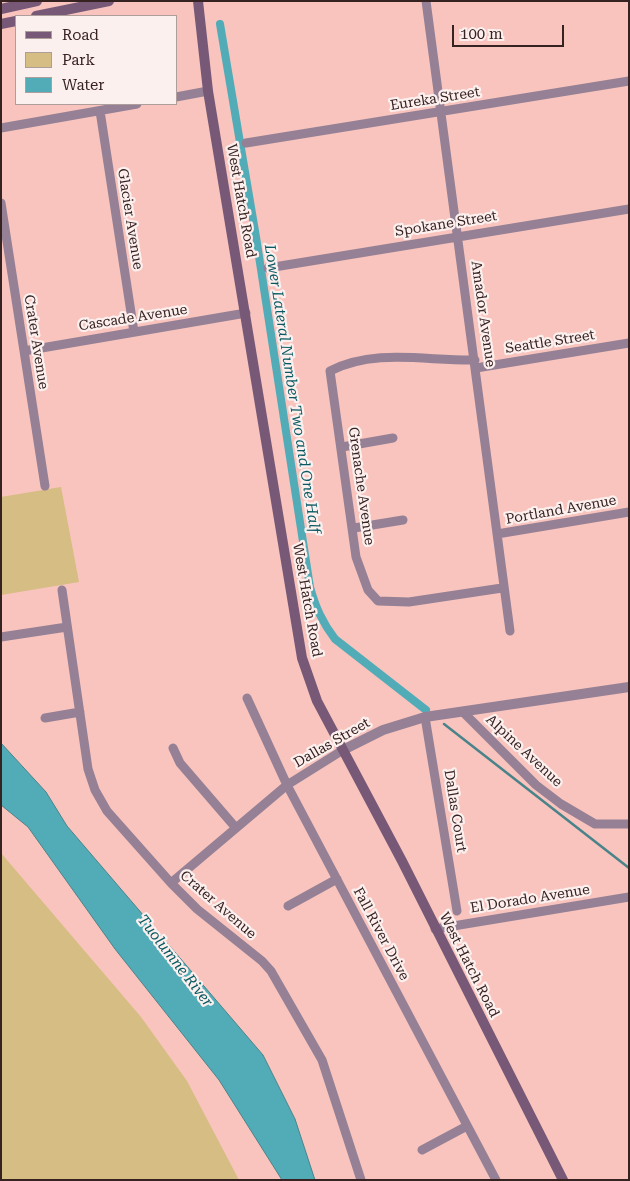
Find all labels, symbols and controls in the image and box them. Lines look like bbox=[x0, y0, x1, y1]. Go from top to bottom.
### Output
legend bbox=[15, 15, 178, 105]
scale bar bbox=[455, 15, 568, 47]
text: 100 m bbox=[460, 25, 503, 43]
text: Road bbox=[62, 26, 99, 44]
text: Park bbox=[62, 51, 95, 69]
text: Water bbox=[62, 76, 104, 94]
street label: Eureka Street bbox=[389, 84, 481, 114]
street label: West Hatch Road bbox=[223, 143, 259, 259]
street label: Glacier Avenue bbox=[114, 167, 146, 271]
street label: Spokane Street bbox=[394, 208, 498, 240]
water label: Lower Lateral Number Two and One Half bbox=[260, 243, 324, 535]
street label: Amador Avenue bbox=[467, 260, 499, 368]
street label: Crater Avenue bbox=[20, 294, 52, 390]
street label: Cascade Avenue bbox=[77, 301, 189, 335]
street label: Seattle Street bbox=[504, 327, 596, 357]
street label: Grenache Avenue bbox=[344, 426, 378, 546]
street label: Portland Avenue bbox=[504, 492, 618, 528]
street label: West Hatch Road bbox=[289, 542, 325, 658]
street label: Alpine Avenue bbox=[482, 711, 566, 791]
street label: Dallas Street bbox=[291, 714, 373, 772]
street label: Dallas Court bbox=[440, 768, 470, 854]
street label: Crater Avenue bbox=[176, 867, 260, 943]
street label: El Dorado Avenue bbox=[469, 881, 591, 917]
street label: Fall River Drive bbox=[349, 885, 413, 983]
street label: West Hatch Road bbox=[435, 910, 503, 1020]
water label: Tuolumne River bbox=[133, 911, 217, 1011]

